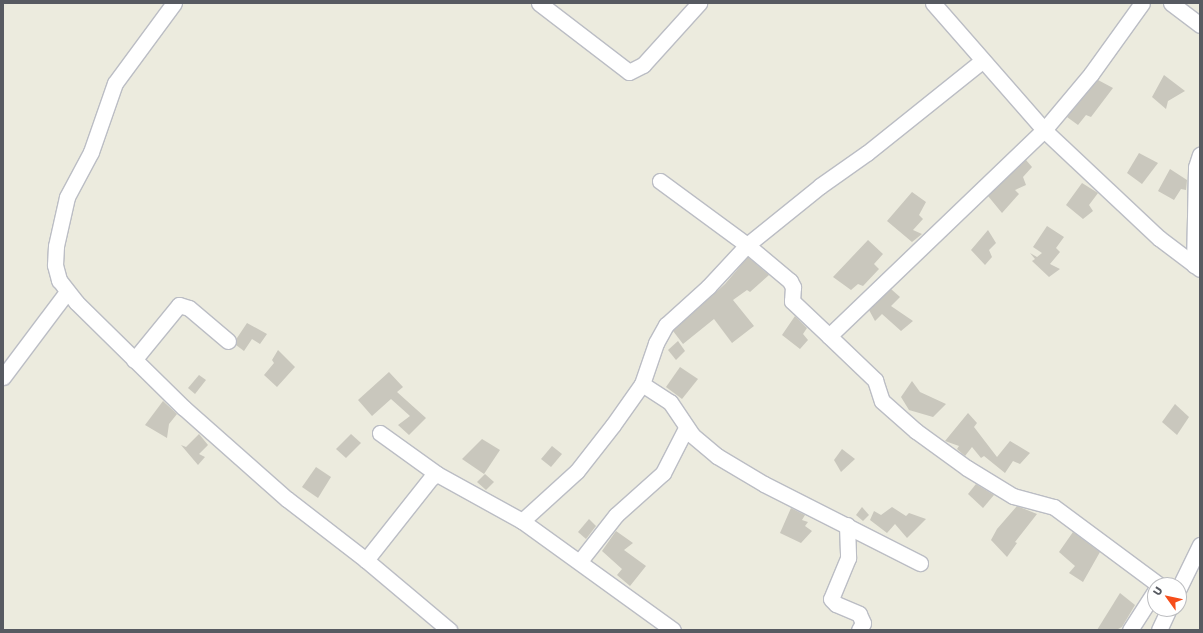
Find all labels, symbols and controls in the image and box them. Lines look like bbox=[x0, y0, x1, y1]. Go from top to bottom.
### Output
north arrow bbox=[1147, 577, 1187, 617]
text: U bbox=[1149, 583, 1167, 599]

